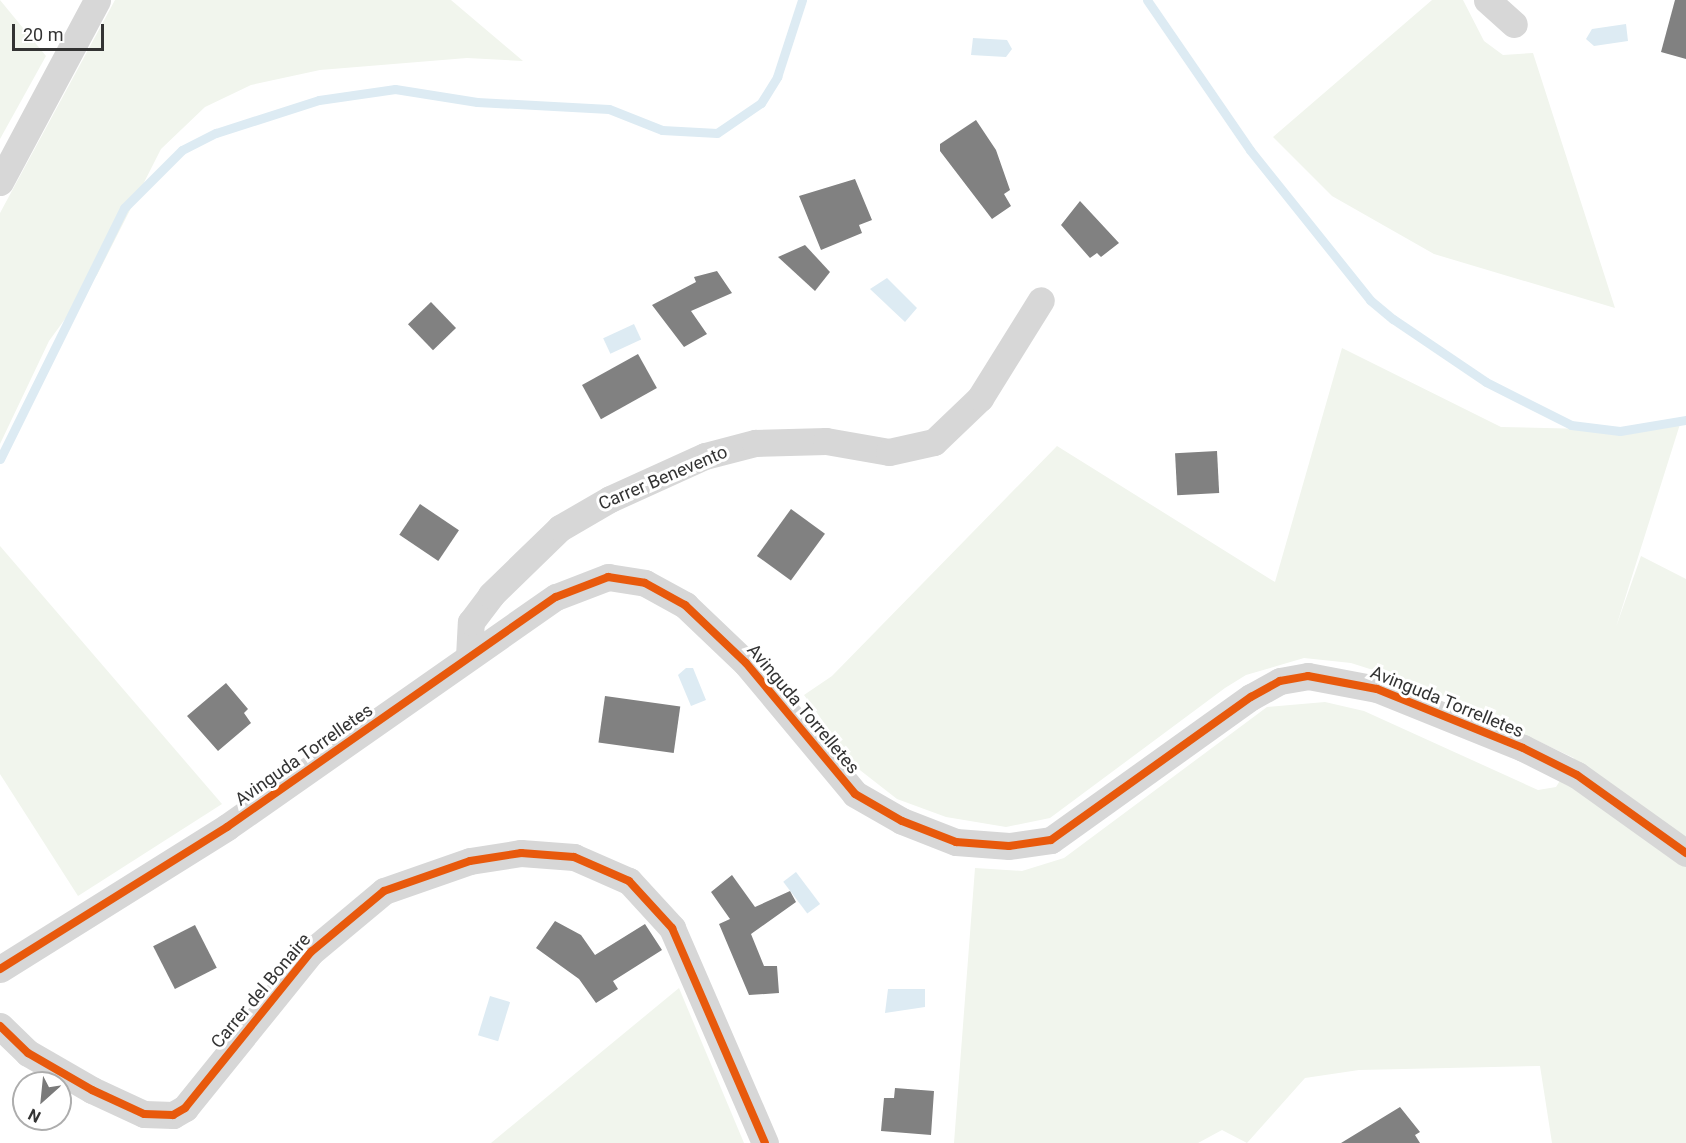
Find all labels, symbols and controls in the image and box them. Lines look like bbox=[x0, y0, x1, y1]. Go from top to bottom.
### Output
scale bar bbox=[15, 12, 106, 50]
text: 20 m bbox=[23, 24, 63, 45]
street label: Carrer Benevento bbox=[595, 441, 731, 515]
street label: Avinguda Torrelletes bbox=[742, 639, 864, 779]
street label: Avinguda Torrelletes bbox=[1367, 661, 1527, 743]
street label: Avinguda Torrelletes bbox=[231, 699, 377, 811]
street label: Carrer del Bonaire bbox=[207, 929, 315, 1053]
north arrow bbox=[12, 1071, 72, 1131]
text: N bbox=[25, 1105, 44, 1127]

